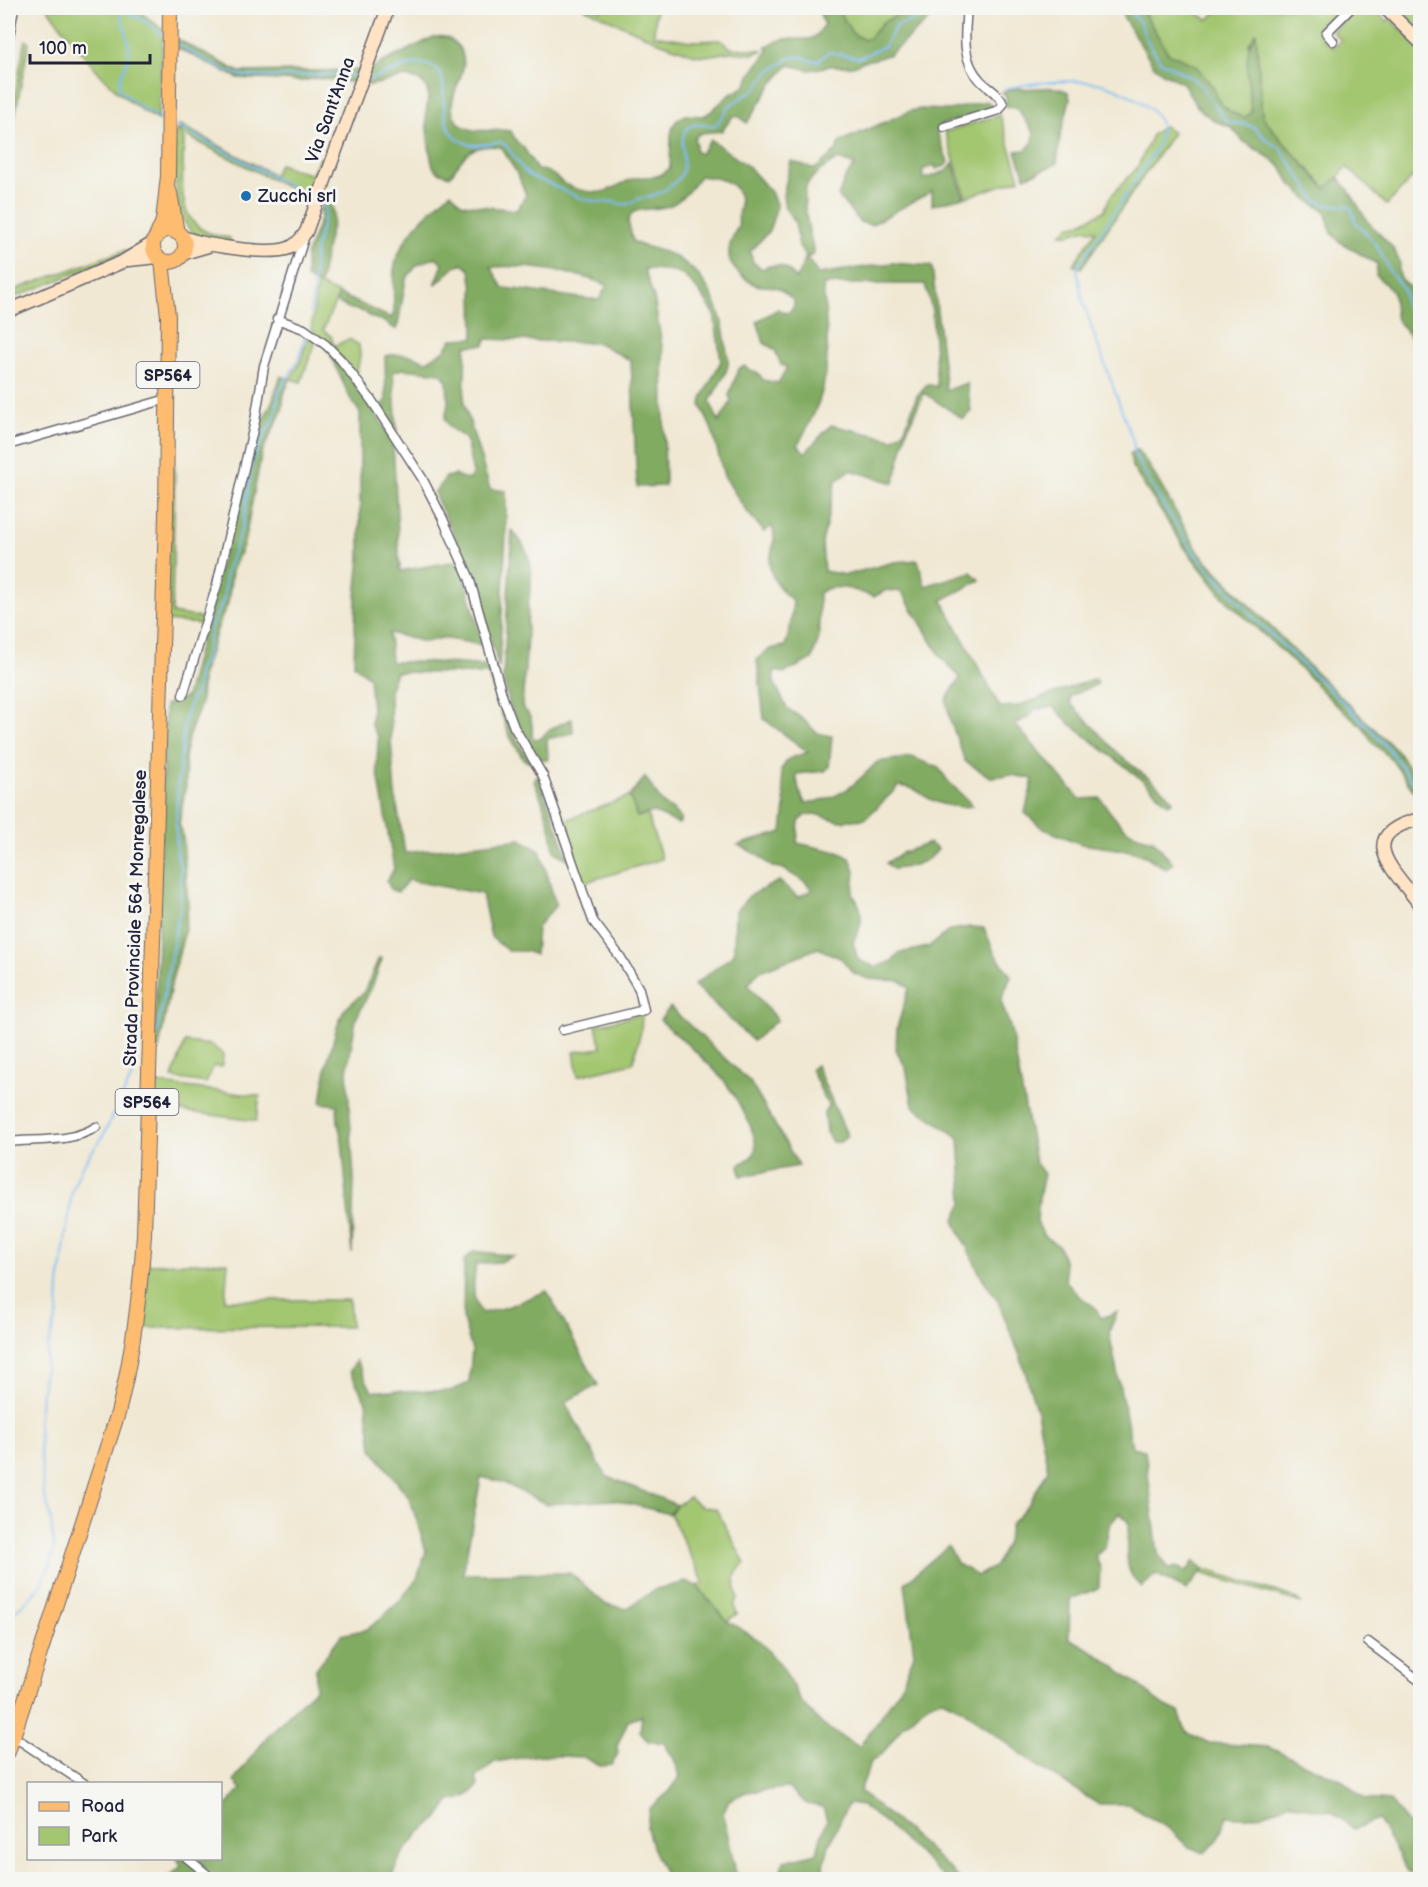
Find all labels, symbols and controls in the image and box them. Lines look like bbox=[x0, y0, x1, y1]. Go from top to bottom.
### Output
scale bar bbox=[30, 27, 150, 65]
text: 100 m bbox=[39, 38, 87, 59]
street label: Via Sant'Anna bbox=[302, 54, 359, 166]
place label: Zucchi srl bbox=[257, 186, 336, 207]
marker: Zucchi srl bbox=[239, 189, 253, 203]
road number: SP564 bbox=[136, 362, 200, 388]
street label: Strada Provinciale 564 Monregalese bbox=[120, 769, 151, 1067]
road number: SP564 bbox=[116, 1089, 178, 1115]
legend bbox=[27, 1782, 222, 1860]
text: Road bbox=[81, 1796, 125, 1817]
text: Park bbox=[81, 1826, 117, 1847]

